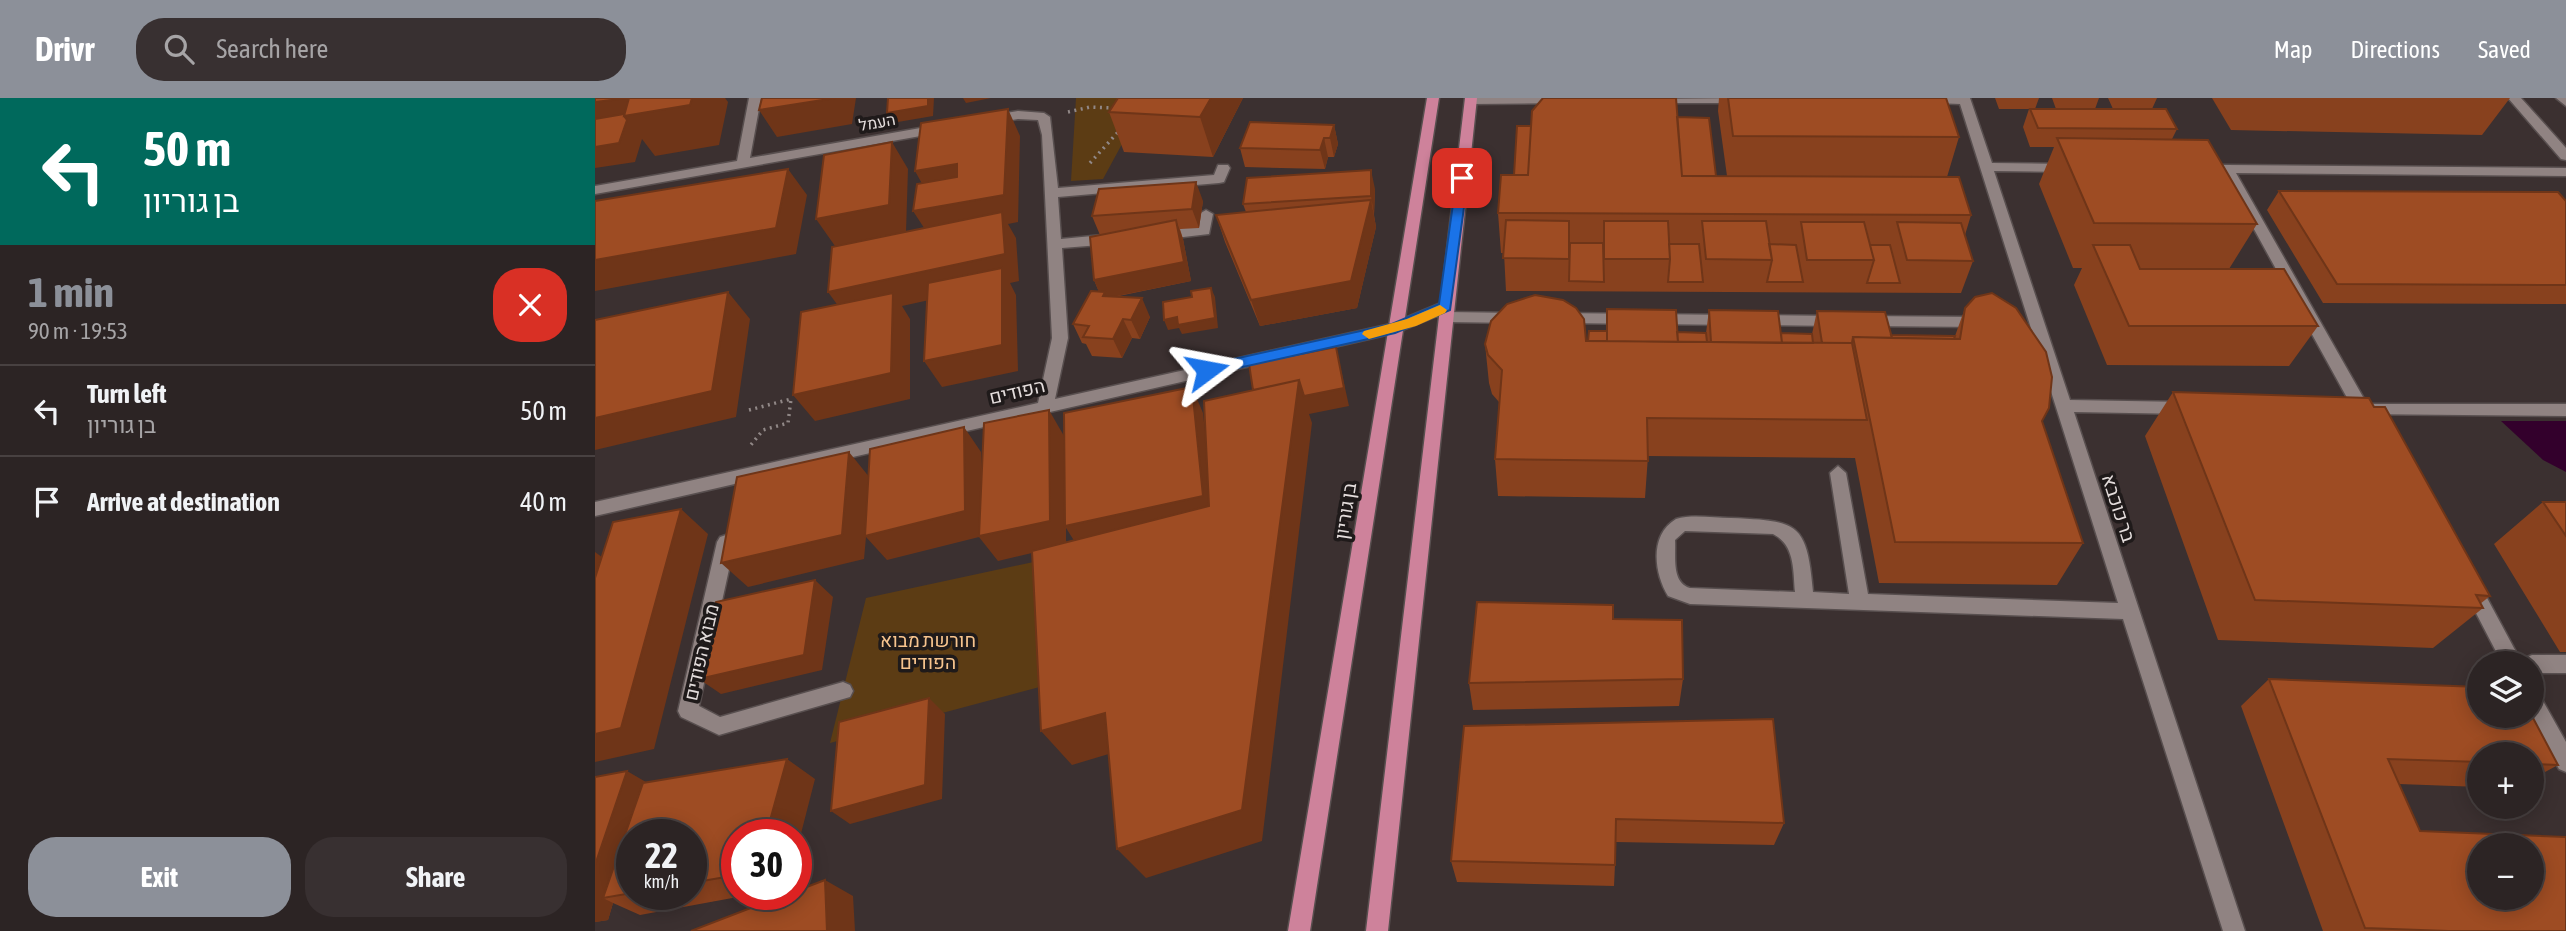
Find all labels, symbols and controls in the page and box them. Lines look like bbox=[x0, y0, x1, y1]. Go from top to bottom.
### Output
search box bbox=[136, 18, 626, 81]
text: Drivr bbox=[35, 30, 94, 68]
icon: search bbox=[160, 30, 198, 68]
text: Search here bbox=[216, 34, 328, 64]
text: Map bbox=[2274, 36, 2312, 63]
text: Directions bbox=[2350, 36, 2440, 63]
text: Saved bbox=[2478, 36, 2531, 63]
street label: העמל bbox=[857, 110, 897, 134]
text: 50 m bbox=[143, 120, 231, 176]
icon: left bbox=[28, 126, 119, 217]
pin bbox=[1432, 148, 1492, 208]
icon: arrive bbox=[1443, 159, 1481, 197]
text: בן גוריון bbox=[143, 182, 239, 219]
text: 1 min bbox=[28, 268, 114, 316]
button: close bbox=[493, 268, 567, 342]
text: 90 m · 19:53 bbox=[28, 318, 128, 344]
position arrow bbox=[1170, 333, 1244, 407]
street label: הפודים bbox=[987, 374, 1047, 408]
text: Turn left bbox=[87, 379, 167, 409]
icon: left bbox=[28, 392, 66, 430]
text: 50 m bbox=[520, 396, 567, 426]
text: בן גוריון bbox=[87, 412, 156, 438]
street label: בר כוכבא bbox=[2098, 471, 2140, 545]
street label: בן גוריון bbox=[1330, 481, 1360, 541]
icon: arrive bbox=[28, 483, 66, 521]
text: Arrive at destination bbox=[87, 487, 280, 517]
text: 40 m bbox=[520, 487, 567, 517]
street label: מבוא הפודים bbox=[679, 601, 723, 703]
park label: חורשת מבוא הפודים bbox=[880, 629, 976, 673]
map controls bbox=[2467, 651, 2544, 910]
button: layers bbox=[2467, 651, 2544, 728]
button: + bbox=[2467, 742, 2544, 819]
speed limit sign: 30 bbox=[721, 819, 812, 910]
button: − bbox=[2467, 833, 2544, 910]
text: 22 bbox=[645, 835, 678, 875]
button: Exit bbox=[28, 837, 291, 917]
button: Share bbox=[305, 837, 567, 917]
text: km/h bbox=[644, 871, 679, 892]

